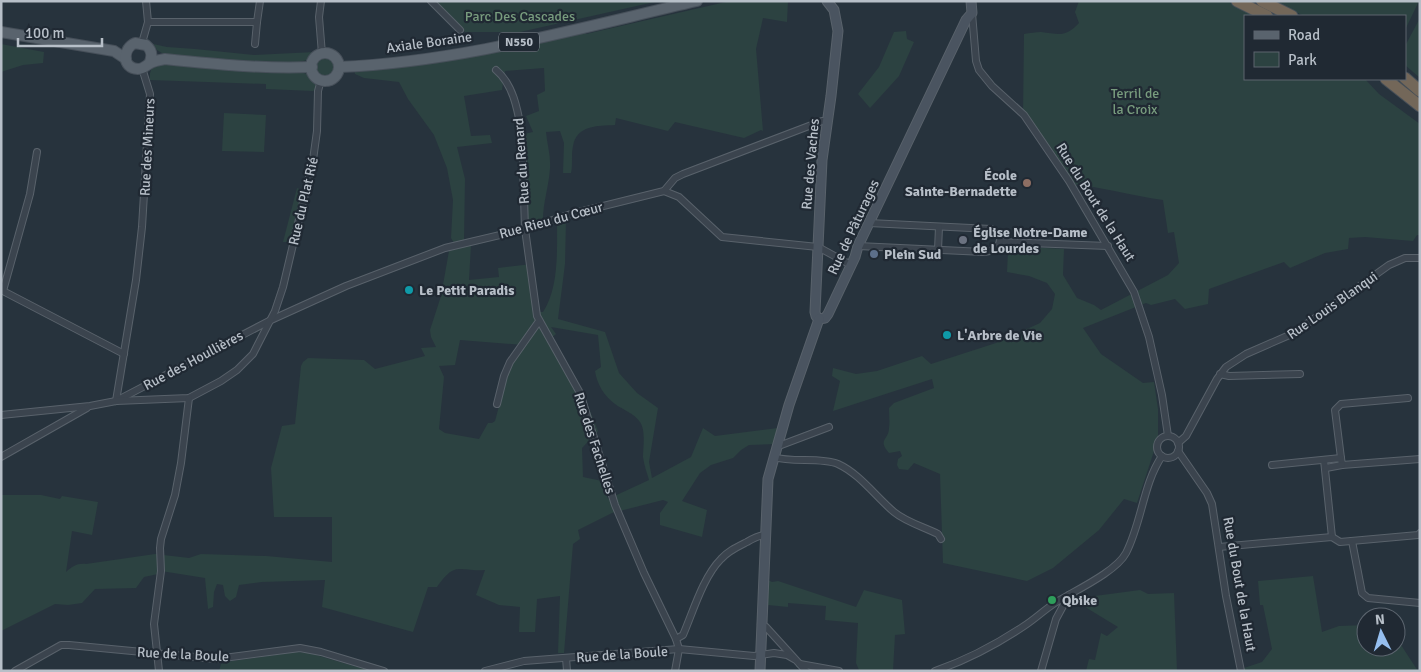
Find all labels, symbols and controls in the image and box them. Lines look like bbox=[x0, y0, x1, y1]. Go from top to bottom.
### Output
park label: Parc Des Cascades bbox=[465, 8, 575, 25]
scale bar bbox=[18, 15, 101, 47]
legend bbox=[1244, 15, 1406, 80]
text: 100 m bbox=[25, 24, 65, 42]
text: Road bbox=[1288, 26, 1320, 44]
street label: Axiale Boraine bbox=[385, 28, 473, 57]
road number: N550 bbox=[499, 32, 539, 52]
text: Park bbox=[1288, 51, 1317, 69]
park label: Terril de la Croix bbox=[1111, 85, 1159, 118]
street label: Rue des Mineurs bbox=[136, 98, 159, 196]
street label: Rue du Renard bbox=[510, 117, 533, 205]
street label: Rue des Vaches bbox=[798, 118, 823, 210]
street label: Rue du Bout de la Haut bbox=[1052, 140, 1139, 265]
street label: Rue du Plat Rié bbox=[285, 155, 322, 247]
place label: École Sainte-Bernadette bbox=[905, 167, 1017, 200]
street label: Rue de Pâturages bbox=[824, 177, 883, 278]
marker: École Sainte-Bernadette bbox=[1021, 177, 1033, 189]
street label: Rue Rieu du Cœur bbox=[497, 198, 606, 243]
place label: Église Notre-Dame de Lourdes bbox=[973, 224, 1088, 257]
marker: Église Notre-Dame de Lourdes bbox=[957, 234, 969, 246]
place label: Plein Sud bbox=[884, 246, 942, 263]
marker: Plein Sud bbox=[868, 248, 880, 260]
street label: Rue Louis Blanqui bbox=[1284, 268, 1381, 343]
place label: Le Petit Paradis bbox=[419, 282, 514, 299]
marker: Le Petit Paradis bbox=[403, 284, 415, 296]
street label: Rue des Houllières bbox=[140, 327, 246, 394]
place label: L'Arbre de Vie bbox=[957, 327, 1042, 344]
marker: L'Arbre de Vie bbox=[941, 329, 953, 341]
street label: Rue des Fachelles bbox=[570, 390, 619, 496]
street label: Rue du Bout de la Haut bbox=[1219, 516, 1260, 653]
place label: Qbike bbox=[1062, 592, 1097, 609]
marker: Qbike bbox=[1046, 594, 1058, 606]
north arrow bbox=[1356, 607, 1406, 657]
text: N bbox=[1374, 611, 1386, 628]
street label: Rue de la Boule bbox=[576, 643, 669, 666]
street label: Rue de la Boule bbox=[137, 644, 229, 665]

